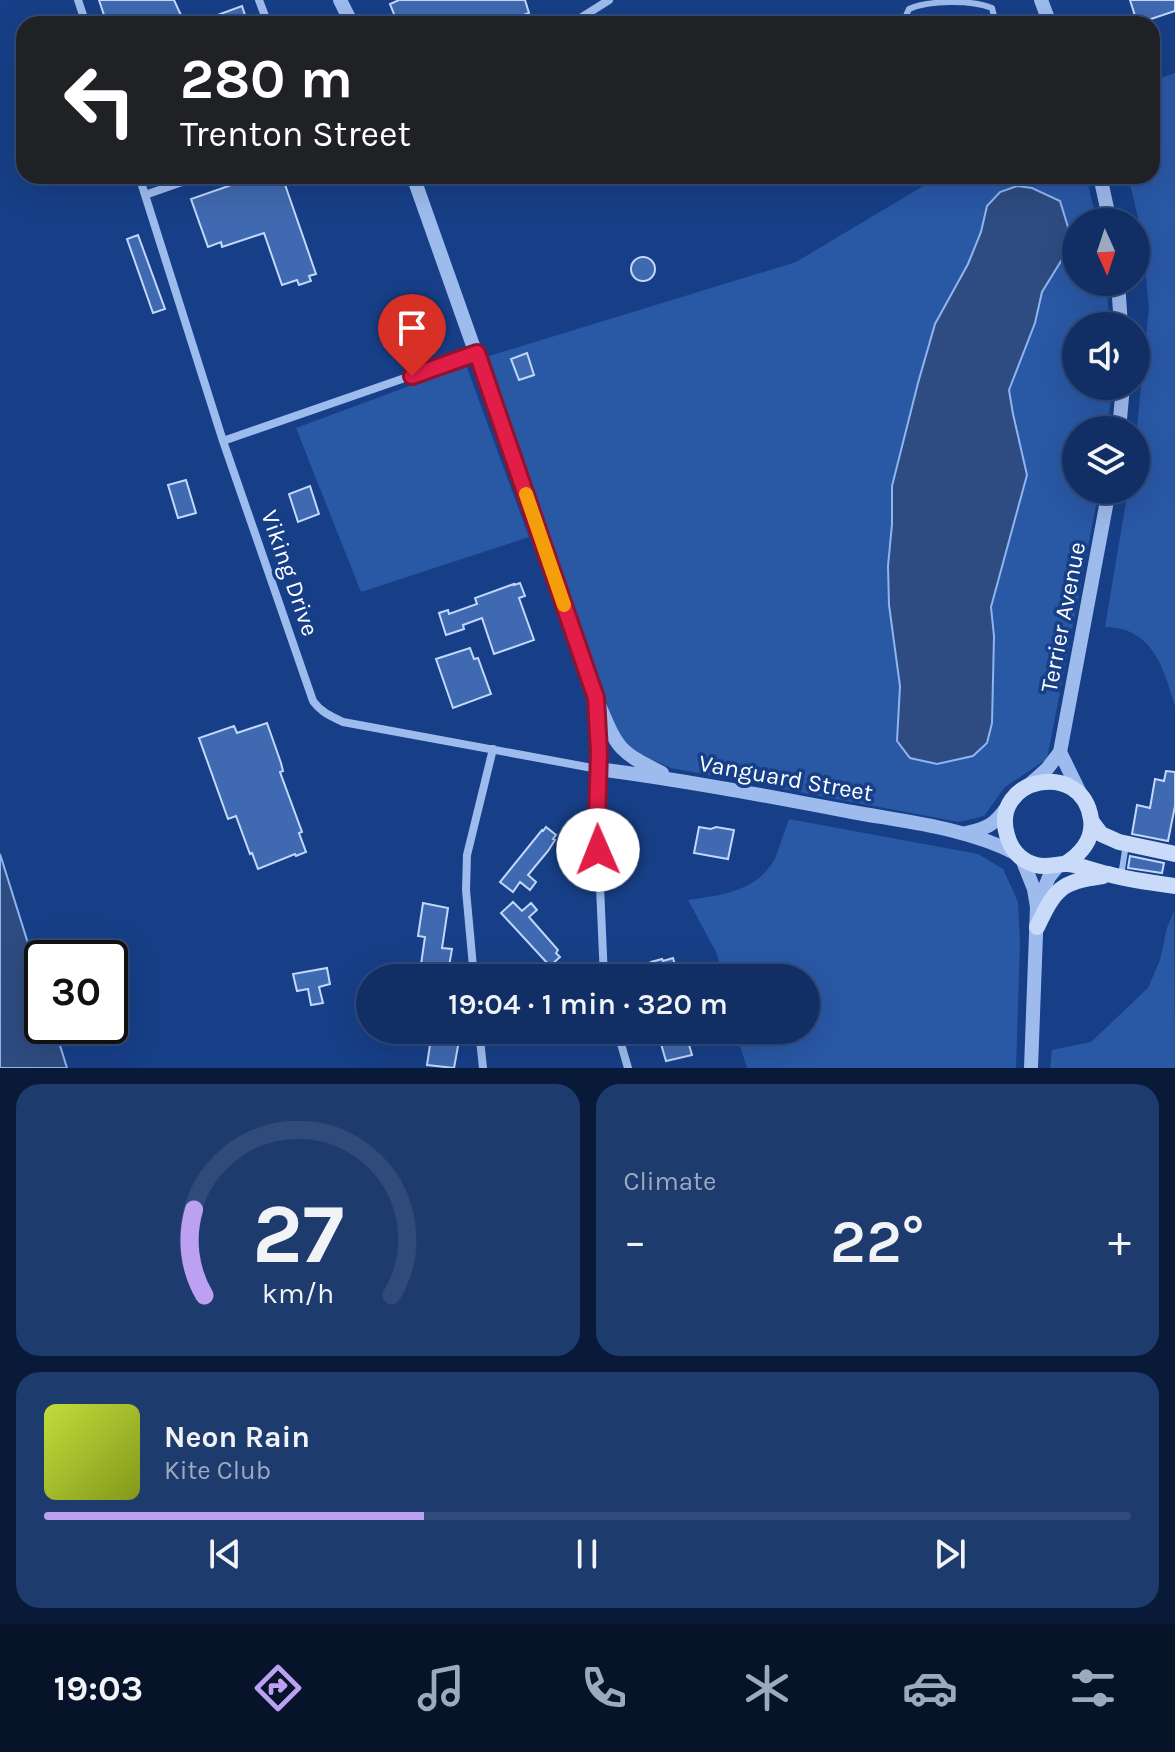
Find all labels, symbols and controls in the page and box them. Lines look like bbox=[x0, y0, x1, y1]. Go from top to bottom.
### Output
text: 280 m bbox=[180, 46, 353, 111]
icon: left bbox=[48, 48, 152, 152]
text: Trenton Street bbox=[180, 113, 411, 155]
north arrow bbox=[1062, 208, 1150, 296]
map controls bbox=[1062, 208, 1150, 504]
pin bbox=[378, 294, 446, 376]
icon: arrive bbox=[390, 306, 434, 350]
button: sound bbox=[1062, 312, 1150, 400]
button: layers bbox=[1062, 416, 1150, 504]
street label: Viking Drive bbox=[255, 506, 325, 640]
street label: Terrier Avenue bbox=[1035, 539, 1091, 695]
street label: Vanguard Street bbox=[697, 749, 875, 807]
position arrow bbox=[556, 808, 640, 892]
speed limit sign: 30 bbox=[24, 940, 128, 1044]
text: 19:04 · 1 min · 320 m bbox=[448, 986, 728, 1022]
text: Climate bbox=[624, 1166, 716, 1197]
text: 27 bbox=[252, 1186, 344, 1283]
text: 22° bbox=[830, 1207, 924, 1277]
text: − bbox=[624, 1216, 647, 1267]
text: + bbox=[1108, 1216, 1131, 1267]
text: km/h bbox=[262, 1277, 334, 1310]
text: Neon Rain bbox=[164, 1419, 310, 1455]
text: Kite Club bbox=[164, 1455, 271, 1486]
icon: previous bbox=[203, 1532, 247, 1576]
icon: pause bbox=[565, 1532, 609, 1576]
icon: next bbox=[928, 1532, 972, 1576]
icon: directions bbox=[250, 1660, 306, 1716]
icon: music bbox=[413, 1660, 469, 1716]
icon: phone bbox=[576, 1660, 632, 1716]
icon: climate bbox=[739, 1660, 795, 1716]
icon: car bbox=[902, 1660, 958, 1716]
icon: filters bbox=[1065, 1660, 1121, 1716]
text: 19:03 bbox=[54, 1667, 143, 1709]

